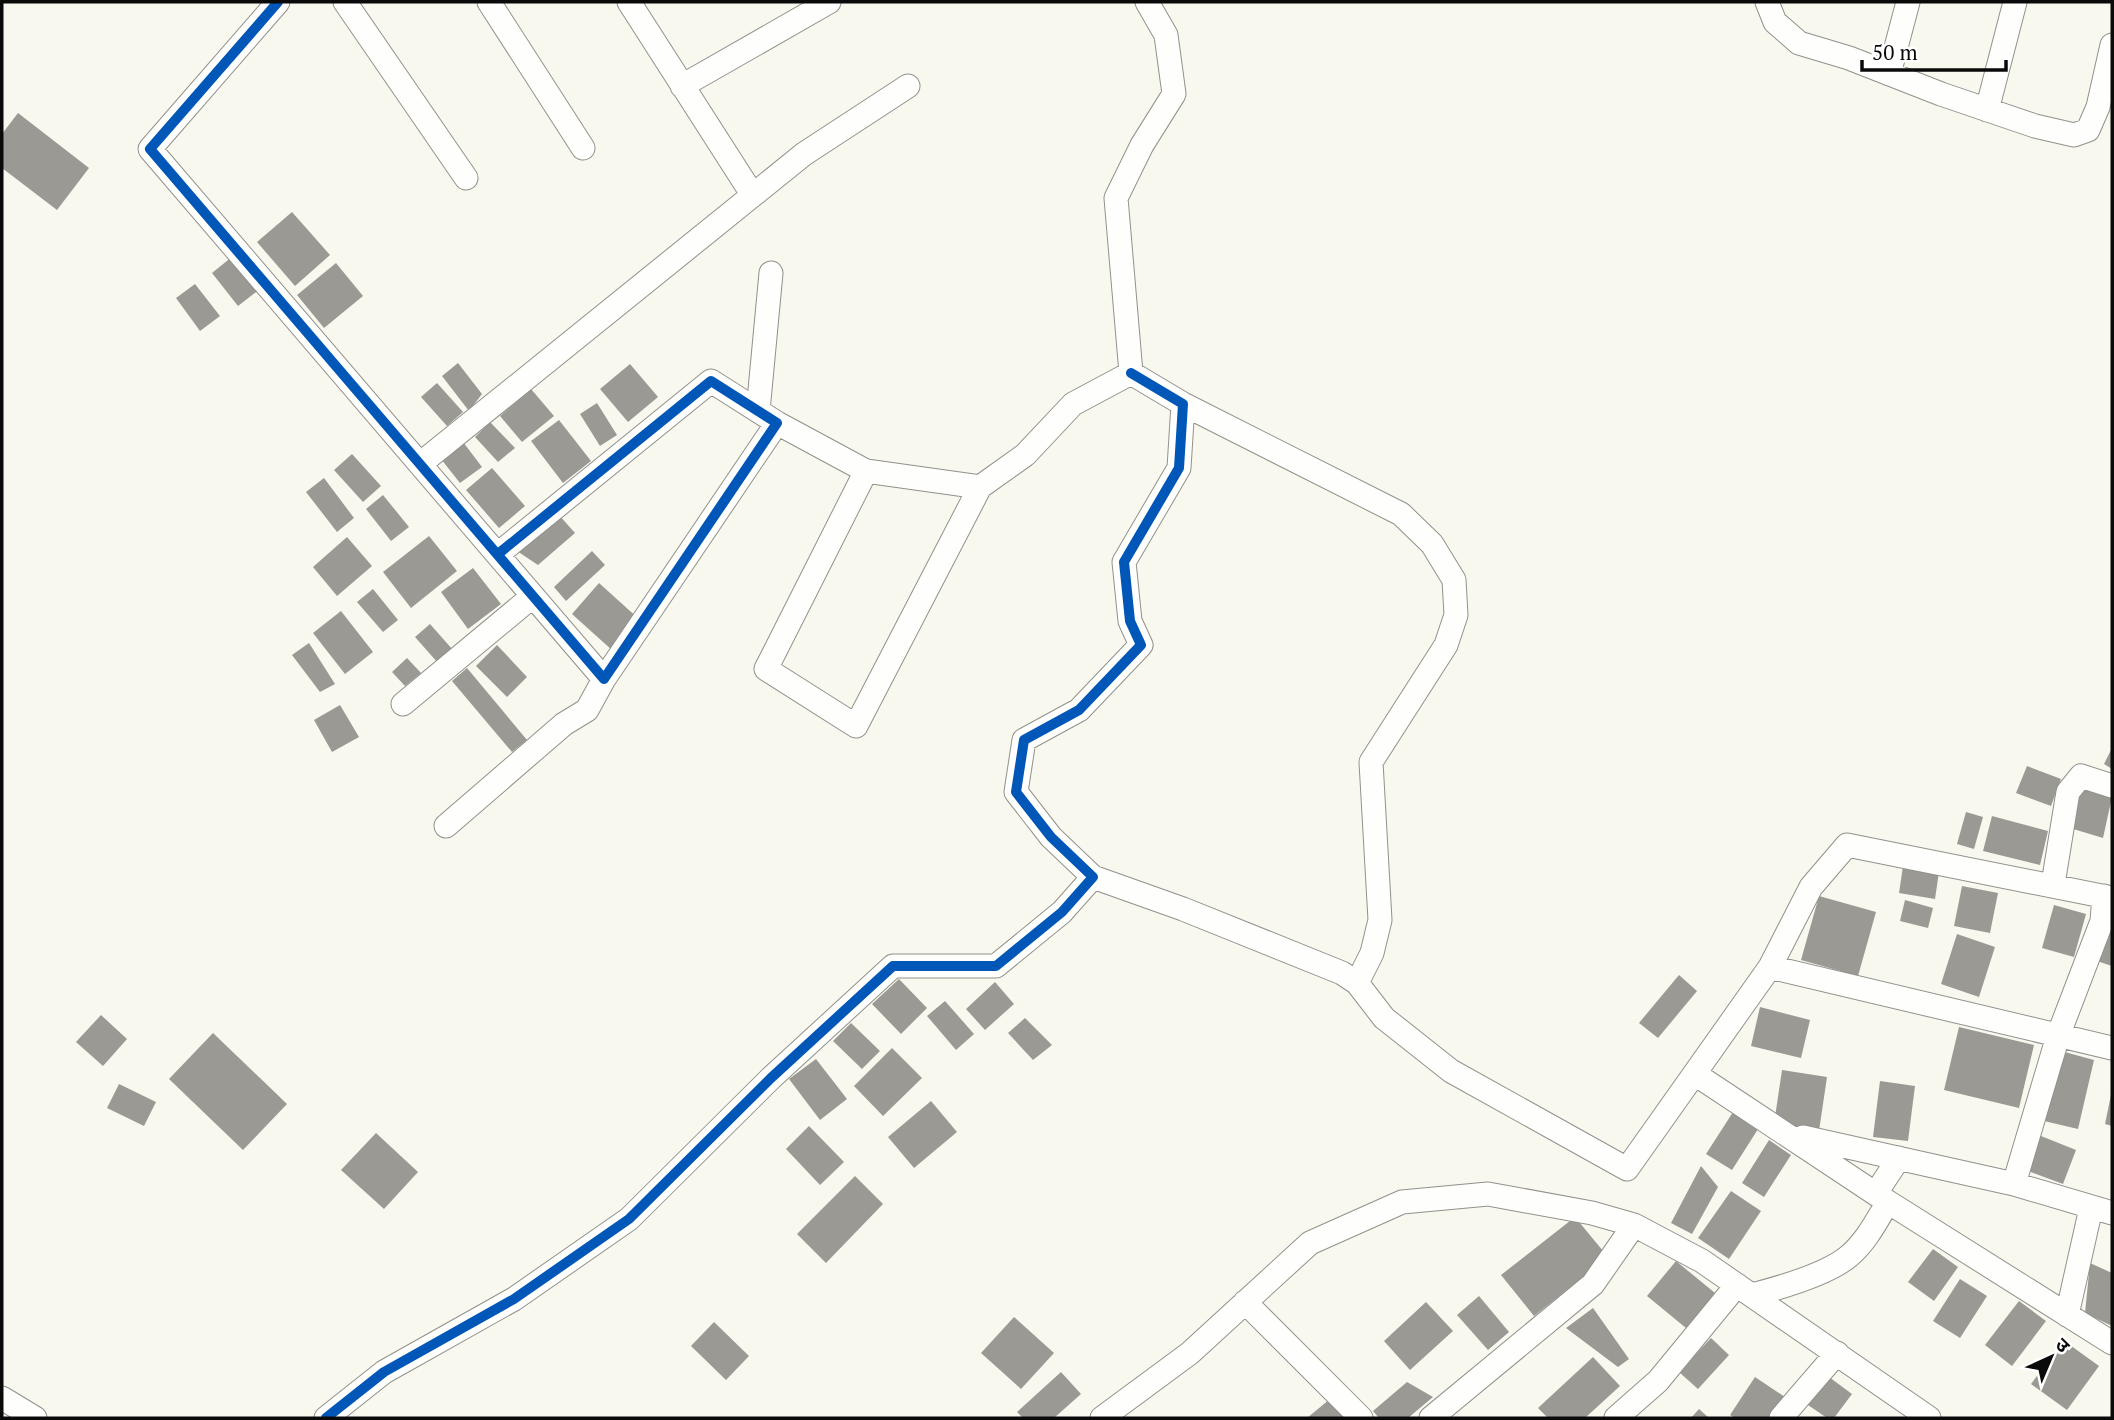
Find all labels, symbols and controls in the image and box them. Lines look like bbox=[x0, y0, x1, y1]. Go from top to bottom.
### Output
scale bar bbox=[1862, 28, 2006, 72]
text: 50 m bbox=[1872, 38, 1918, 66]
north arrow bbox=[2016, 1322, 2086, 1392]
text: उ bbox=[2050, 1332, 2076, 1358]

